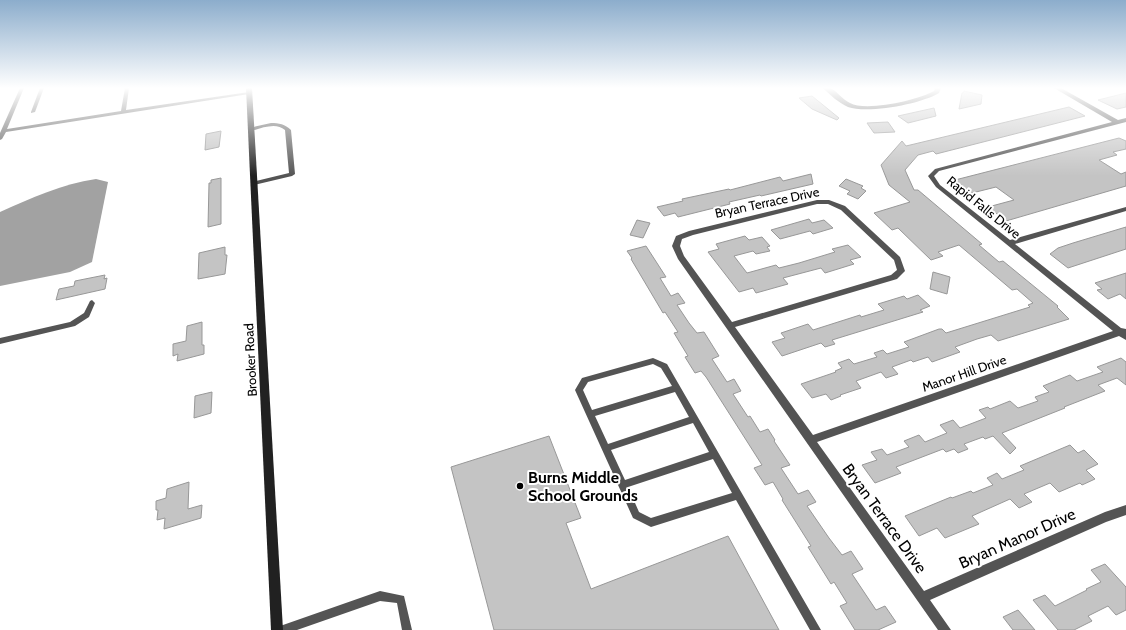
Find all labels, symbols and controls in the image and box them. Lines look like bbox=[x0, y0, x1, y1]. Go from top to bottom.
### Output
street label: Rapid Falls Drive bbox=[944, 172, 1024, 242]
street label: Bryan Terrace Drive bbox=[713, 183, 821, 221]
street label: Brooker Road bbox=[240, 323, 260, 397]
street label: Manor Hill Drive bbox=[920, 351, 1009, 395]
street label: Bryan Terrace Drive bbox=[839, 460, 931, 577]
place label: Burns Middle School Grounds bbox=[528, 468, 638, 505]
marker: Burns Middle School Grounds bbox=[515, 481, 525, 491]
street label: Bryan Manor Drive bbox=[956, 504, 1078, 573]

